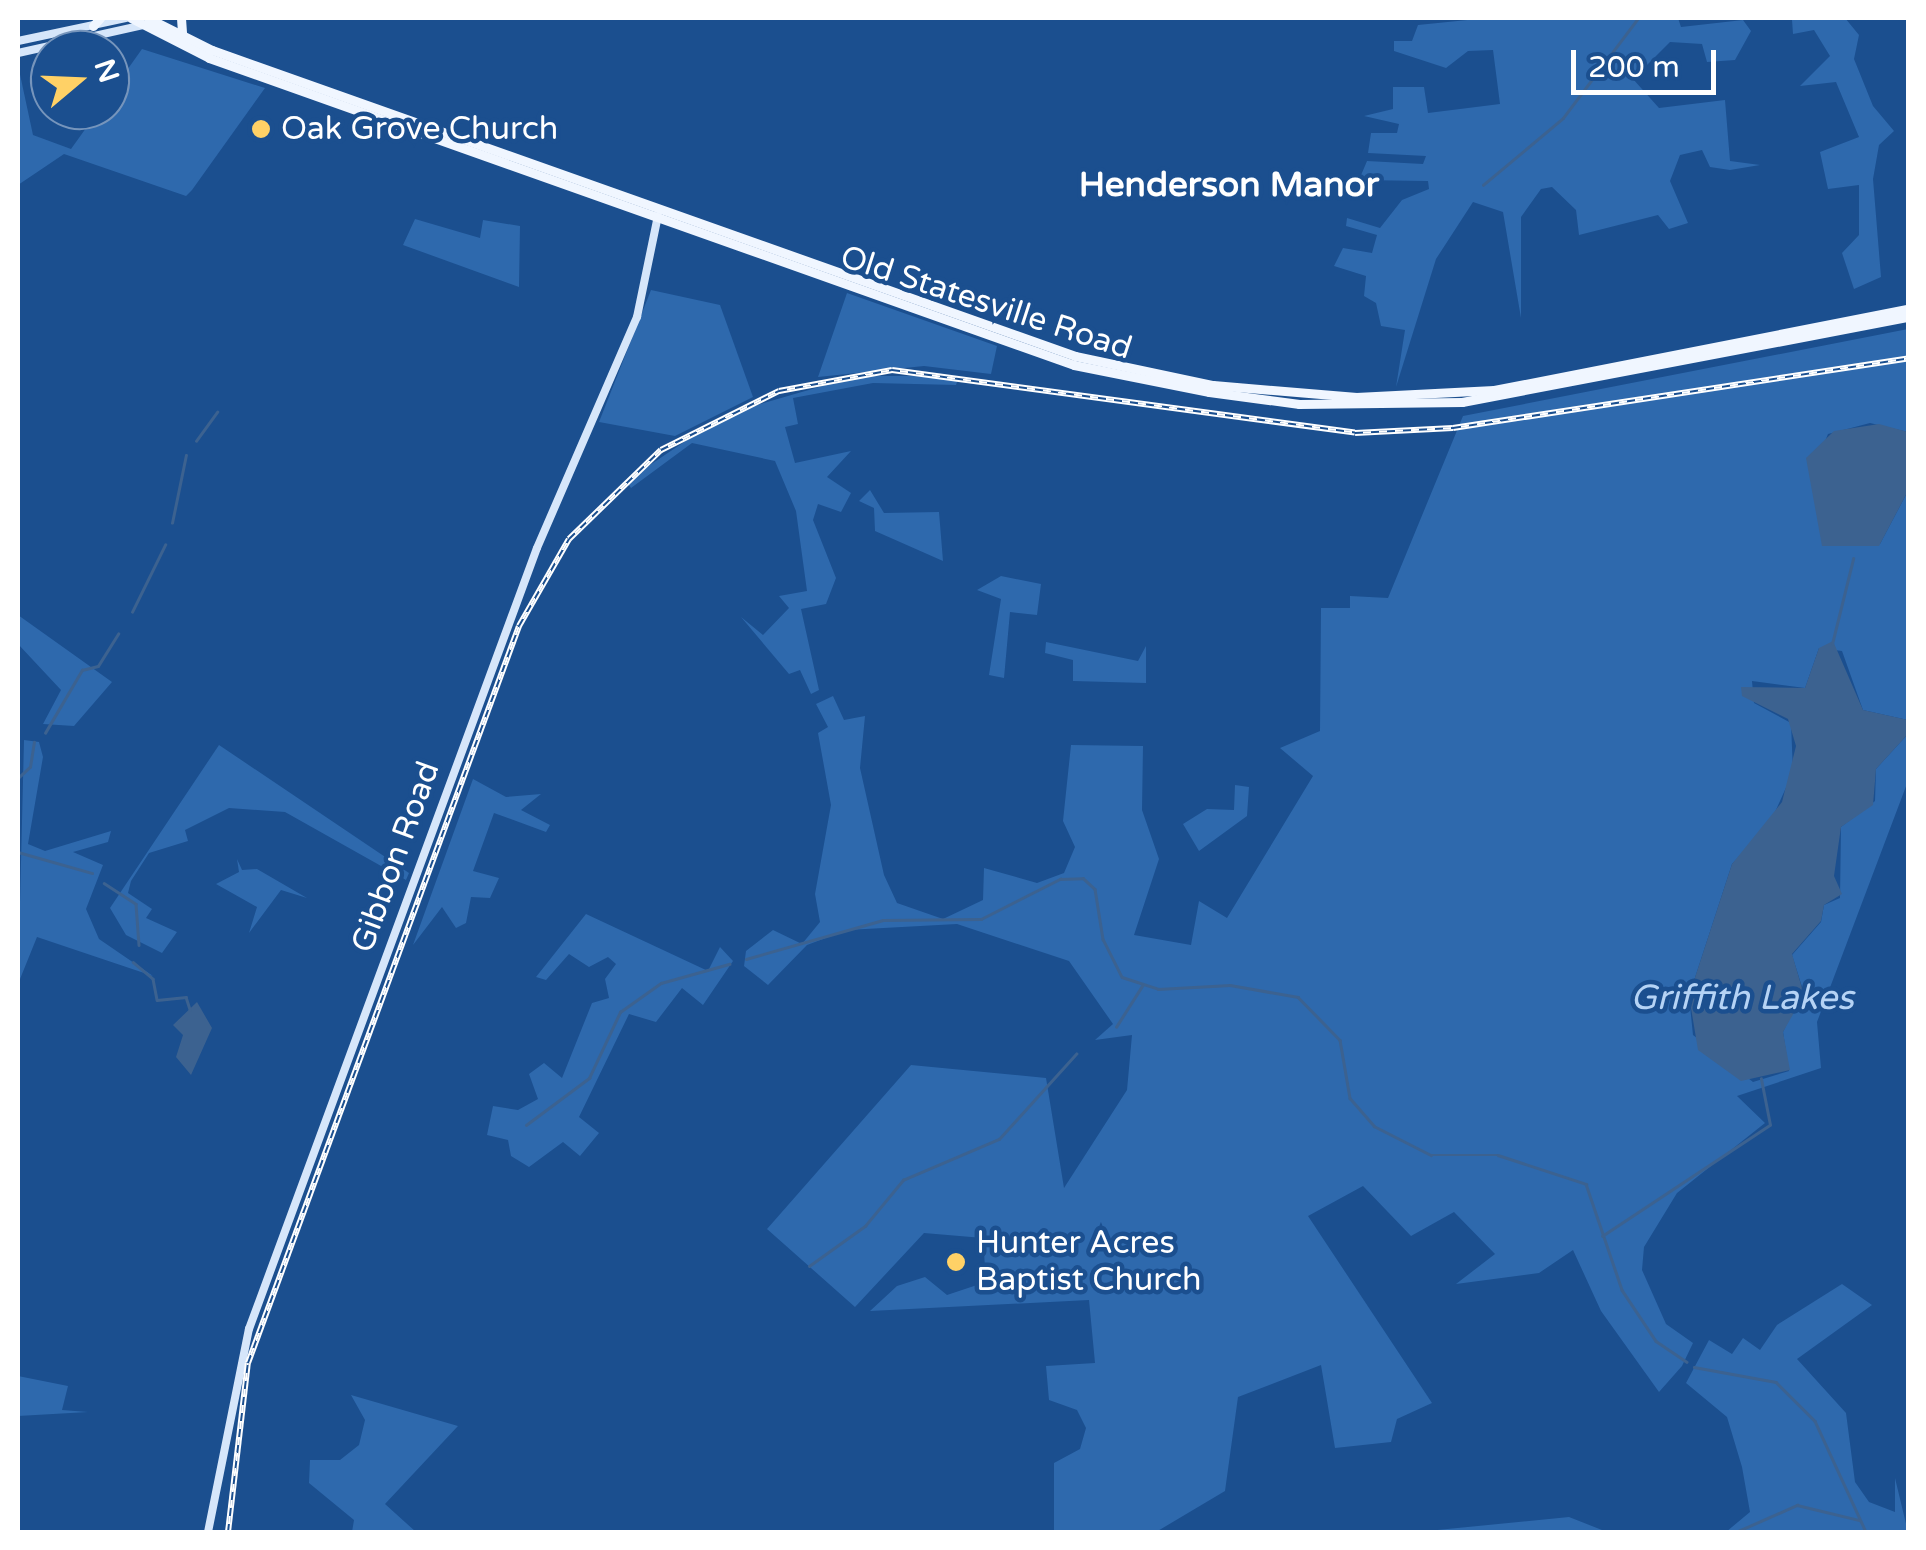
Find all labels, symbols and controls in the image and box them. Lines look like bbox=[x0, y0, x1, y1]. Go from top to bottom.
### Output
north arrow bbox=[30, 30, 130, 130]
scale bar bbox=[1576, 30, 1721, 92]
text: 200 m bbox=[1588, 49, 1680, 86]
text: N bbox=[87, 55, 126, 87]
place label: Oak Grove Church bbox=[281, 110, 558, 148]
marker: Oak Grove Church bbox=[250, 118, 272, 140]
district label: Henderson Manor bbox=[1079, 164, 1379, 206]
street label: Old Statesville Road bbox=[835, 238, 1137, 368]
street label: Gibbon Road bbox=[344, 756, 448, 958]
water label: Griffith Lakes bbox=[1630, 977, 1854, 1019]
place label: Hunter Acres Baptist Church bbox=[976, 1225, 1202, 1300]
marker: Hunter Acres Baptist Church bbox=[945, 1251, 967, 1273]

